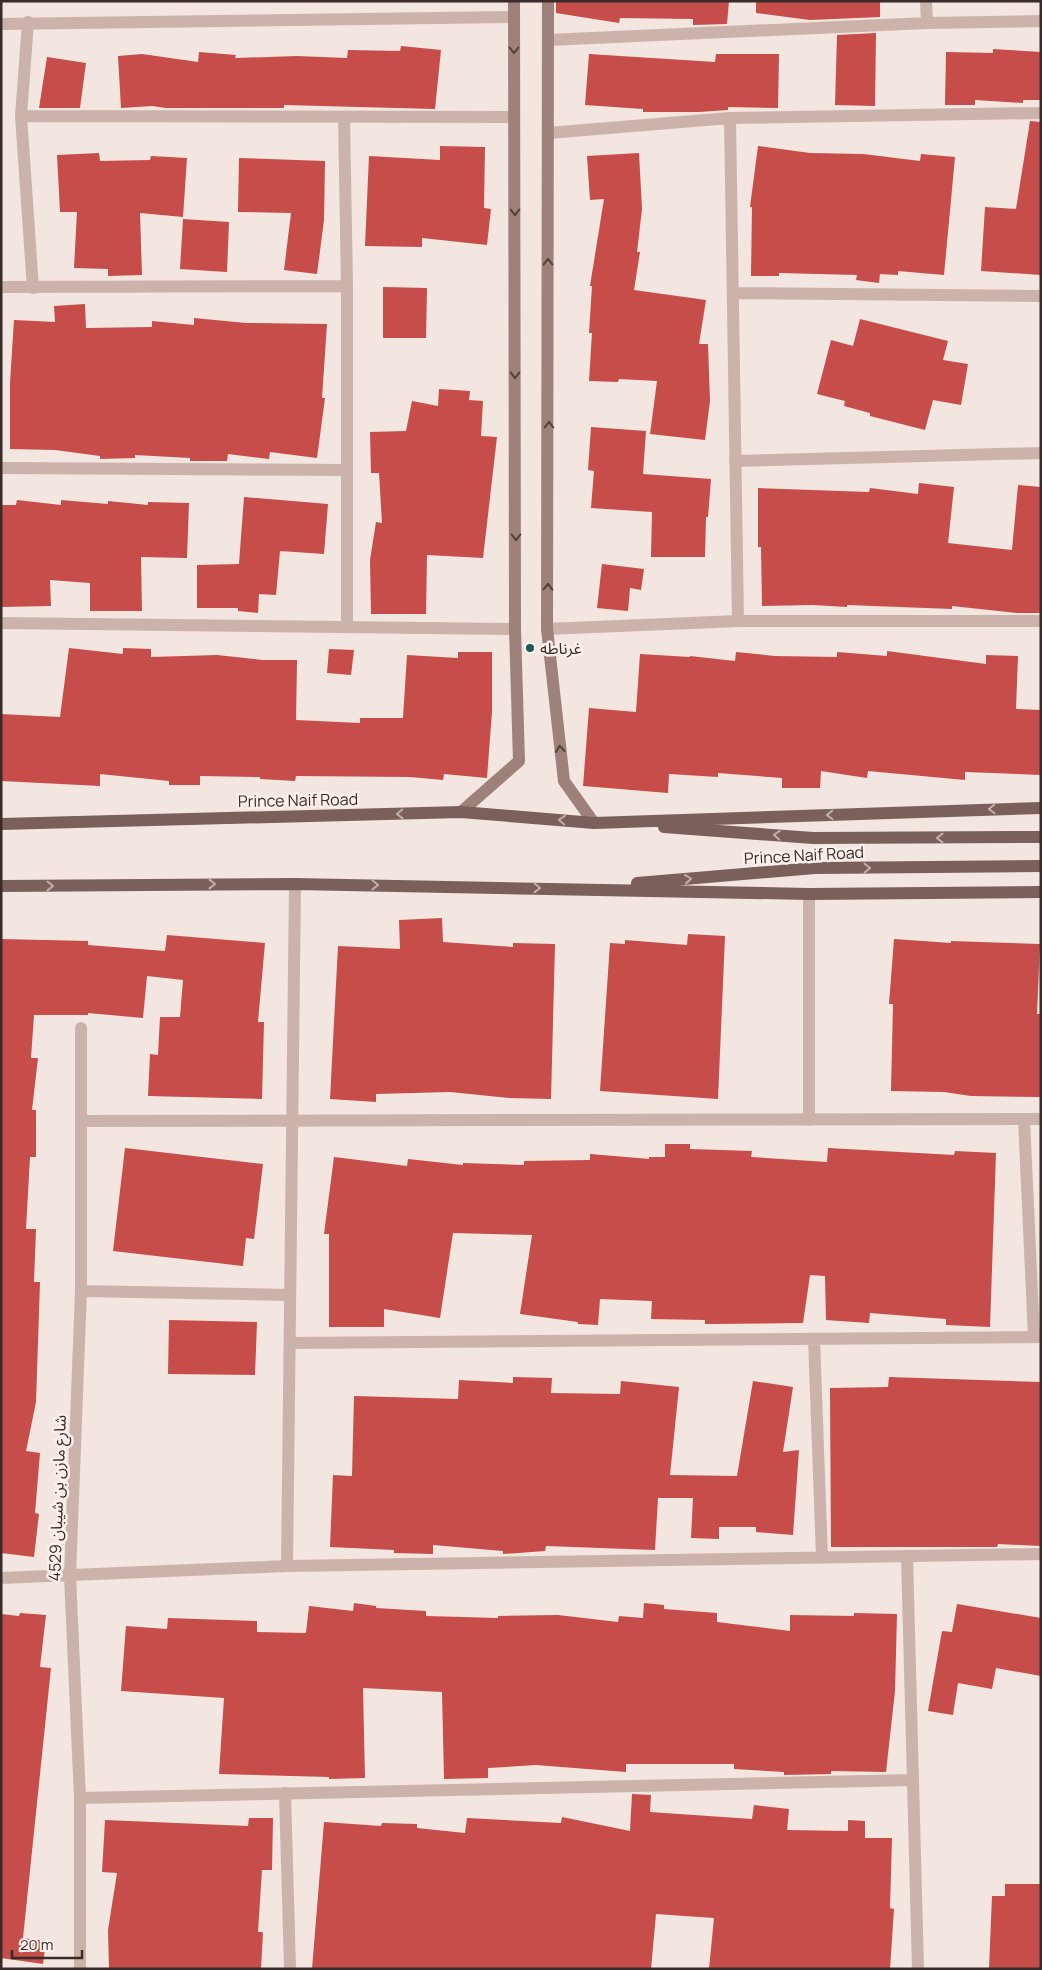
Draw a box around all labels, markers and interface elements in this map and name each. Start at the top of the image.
one-way arrow [509,46,519,54]
one-way arrow [510,209,520,217]
one-way arrow [543,258,553,266]
one-way arrow [510,372,520,379]
one-way arrow [544,420,554,428]
one-way arrow [511,534,521,542]
one-way arrow [543,583,553,590]
place label: غرناطه [540,637,581,659]
marker: غرناطه [524,642,536,654]
one-way arrow [555,745,566,753]
street label: Prince Naif Road [238,788,358,812]
one-way arrow [988,804,996,815]
one-way arrow [396,809,404,819]
one-way arrow [825,809,833,820]
one-way arrow [558,815,566,826]
one-way arrow [773,830,781,841]
one-way arrow [935,833,943,843]
street label: Prince Naif Road [743,841,865,869]
one-way arrow [864,863,872,873]
one-way arrow [684,874,692,885]
one-way arrow [209,879,217,889]
one-way arrow [46,880,54,891]
one-way arrow [372,880,379,890]
one-way arrow [534,883,542,893]
street label: شارع مازن بن شيبان 4529 [43,1414,73,1582]
scale bar [12,1928,82,1960]
text: 20 m [20,1934,53,1955]

